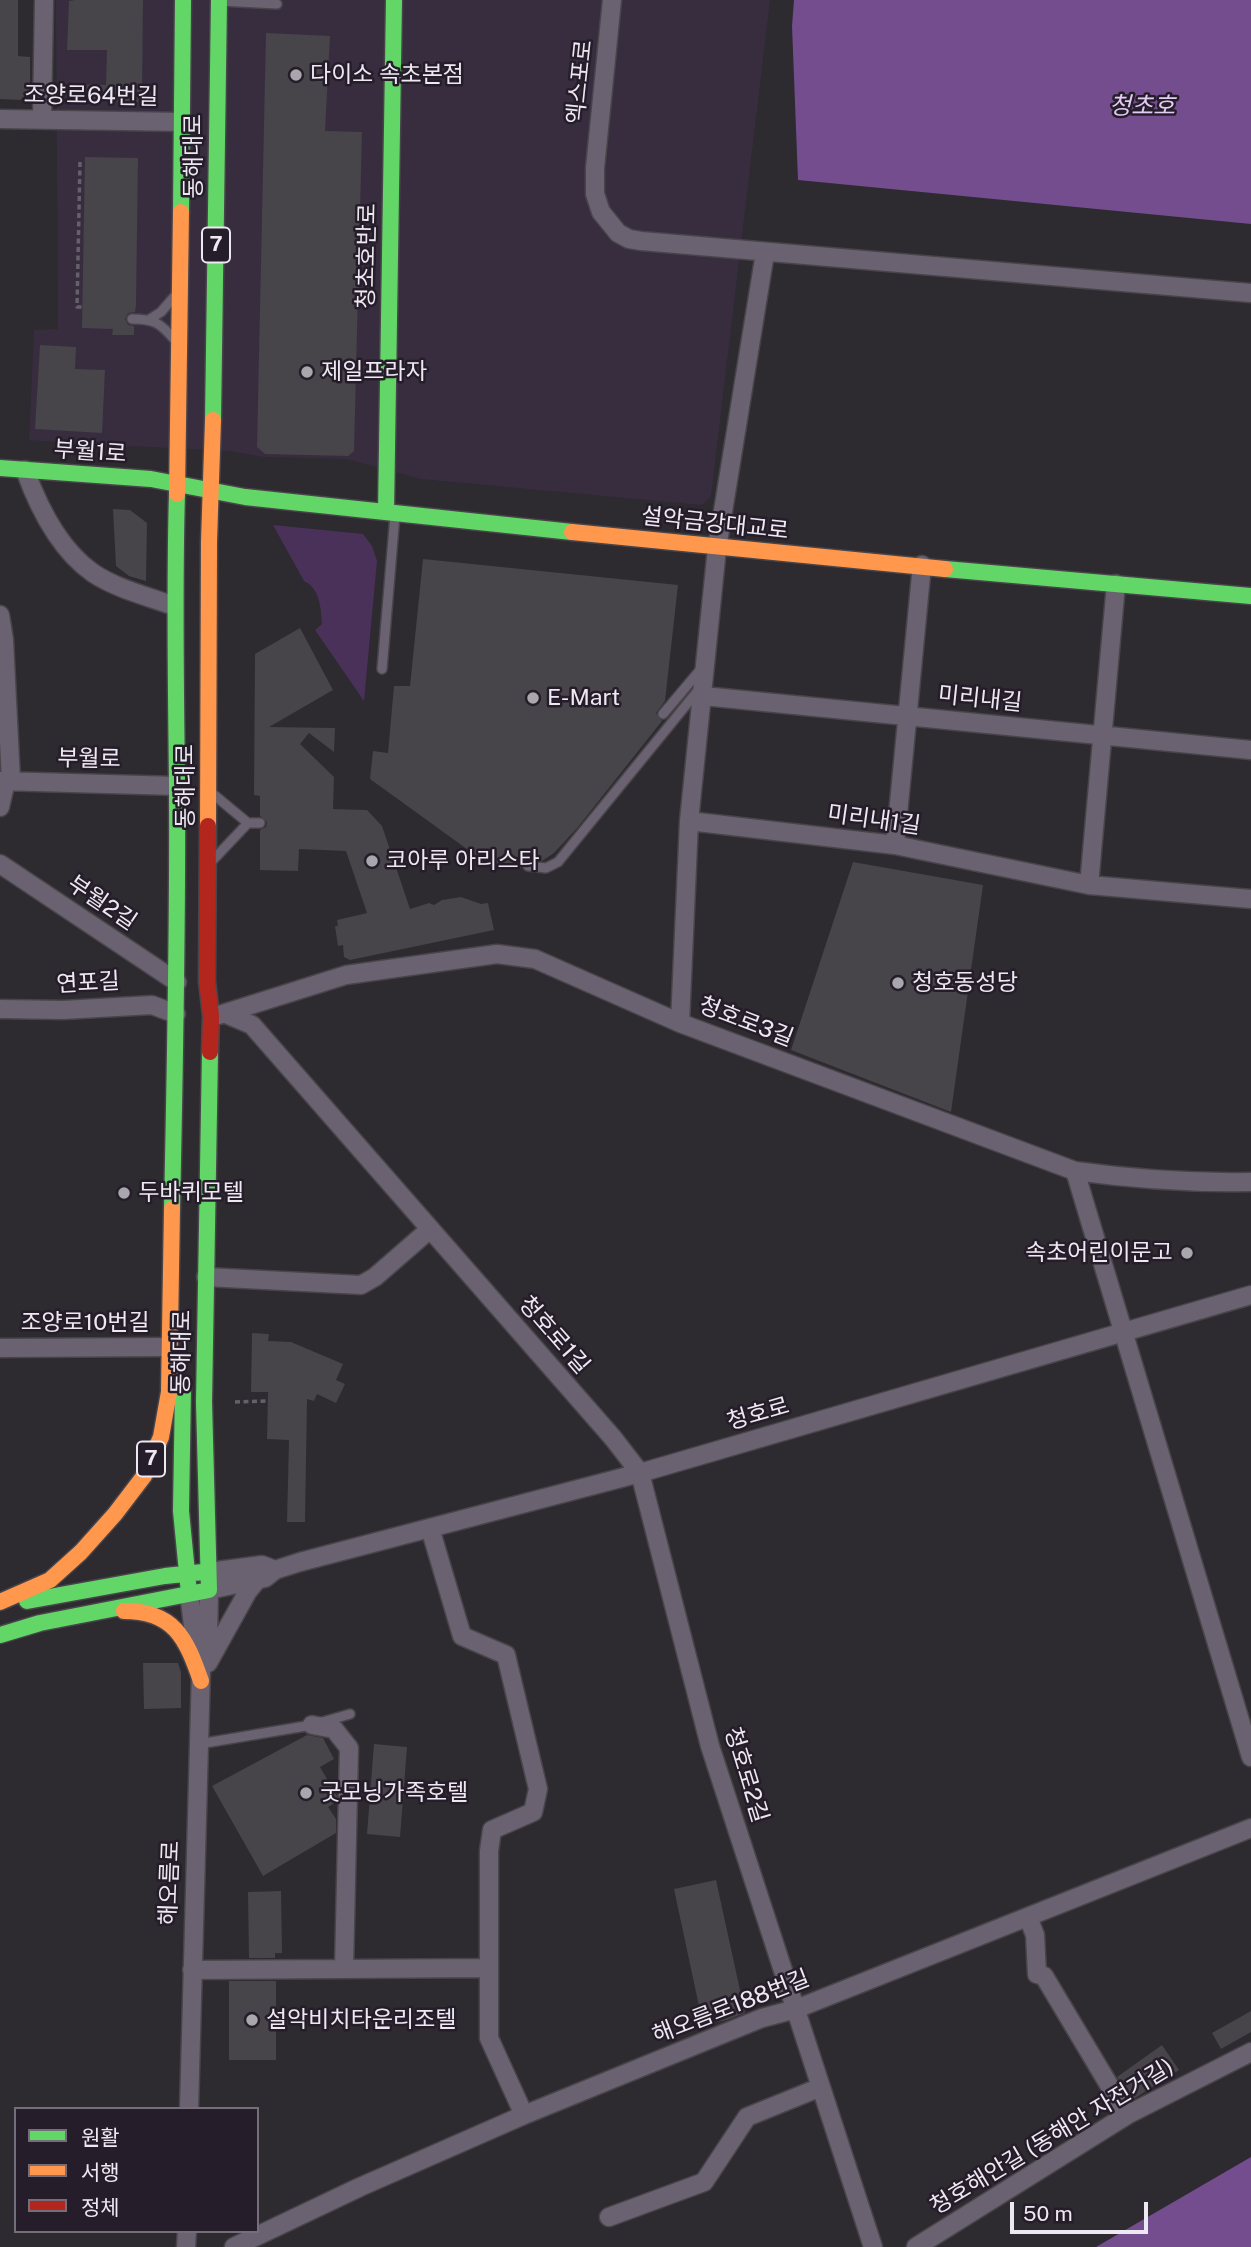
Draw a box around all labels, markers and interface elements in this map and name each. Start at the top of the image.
street label: 엑스포로 [562,38,598,126]
place label: 다이소 속초본점 [310,61,464,89]
marker: 다이소 속초본점 [288,67,304,83]
street label: 조양로64번길 [24,81,158,111]
water label: 청초호 [1109,93,1175,121]
street label: 동해대로 [180,114,208,198]
street label: 청초호반로 [352,203,382,309]
road number: 7 [202,228,230,262]
place label: 제일프라자 [321,358,427,386]
marker: 제일프라자 [299,364,315,380]
street label: 부월1로 [53,436,127,468]
street label: 설악금강대교로 [640,503,790,545]
street label: 미리내길 [936,681,1024,717]
place label: E-Mart [547,684,620,712]
marker: E-Mart [525,690,541,706]
street label: 동해대로 [172,744,200,828]
street label: 부월로 [57,745,121,773]
street label: 미리내1길 [826,800,922,840]
place label: 코아루 아리스타 [386,847,540,875]
marker: 코아루 아리스타 [364,853,380,869]
street label: 부월2길 [62,870,142,936]
street label: 연포길 [56,968,120,998]
place label: 청호동성당 [912,969,1018,997]
marker: 청호동성당 [890,975,906,991]
street label: 청호로3길 [695,991,797,1053]
place label: 두바퀴모텔 [138,1179,244,1207]
marker: 두바퀴모텔 [116,1185,132,1201]
place label: 속초어린이문고 [1025,1239,1173,1267]
marker: 속초어린이문고 [1179,1245,1195,1261]
street label: 청호로1길 [513,1290,595,1380]
street label: 조양로10번길 [20,1309,150,1337]
street label: 동해대로 [167,1309,197,1395]
street label: 청호로 [724,1392,792,1436]
road number: 7 [137,1442,165,1476]
street label: 청호로2길 [718,1724,774,1826]
place label: 굿모닝가족호텔 [320,1779,468,1807]
marker: 굿모닝가족호텔 [298,1785,314,1801]
street label: 해오름로 [155,1840,185,1926]
street label: 해오름로188번길 [649,1964,813,2050]
place label: 설악비치타운리조텔 [266,2006,456,2034]
marker: 설악비치타운리조텔 [244,2012,260,2028]
street label: 청호해안길 (동해안 자전거길) [925,2053,1179,2221]
legend [14,2107,259,2233]
text: 원활 [81,2125,120,2150]
text: 서행 [81,2160,120,2185]
scale bar [1013,2188,1151,2232]
text: 정체 [81,2195,120,2220]
text: 50 m [1023,2201,1073,2226]

